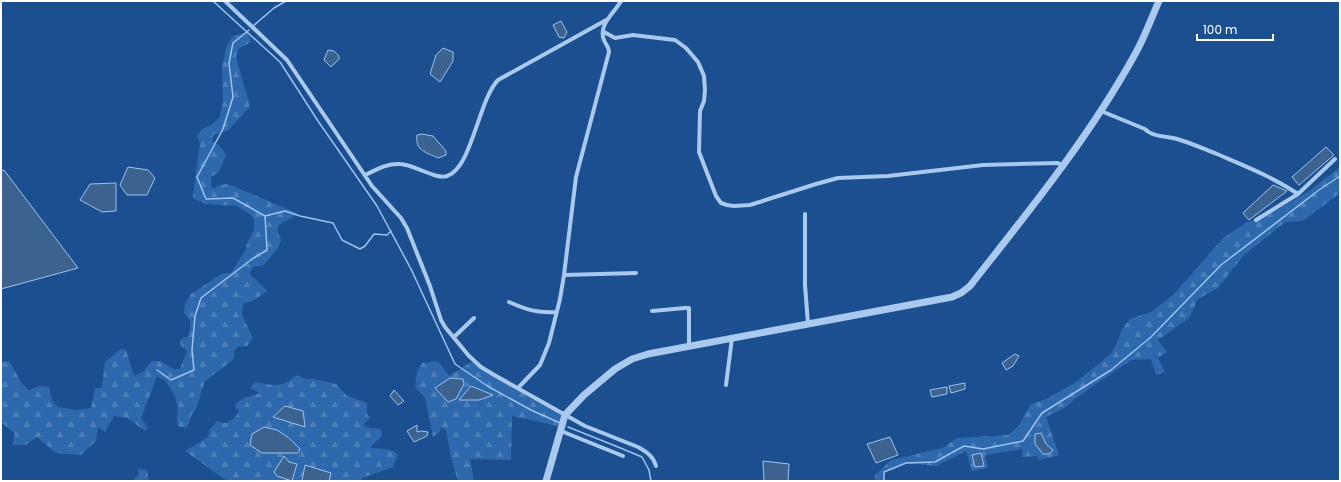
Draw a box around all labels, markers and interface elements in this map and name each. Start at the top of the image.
scale bar [1197,16,1273,42]
text: 100 m [1203,21,1237,38]

